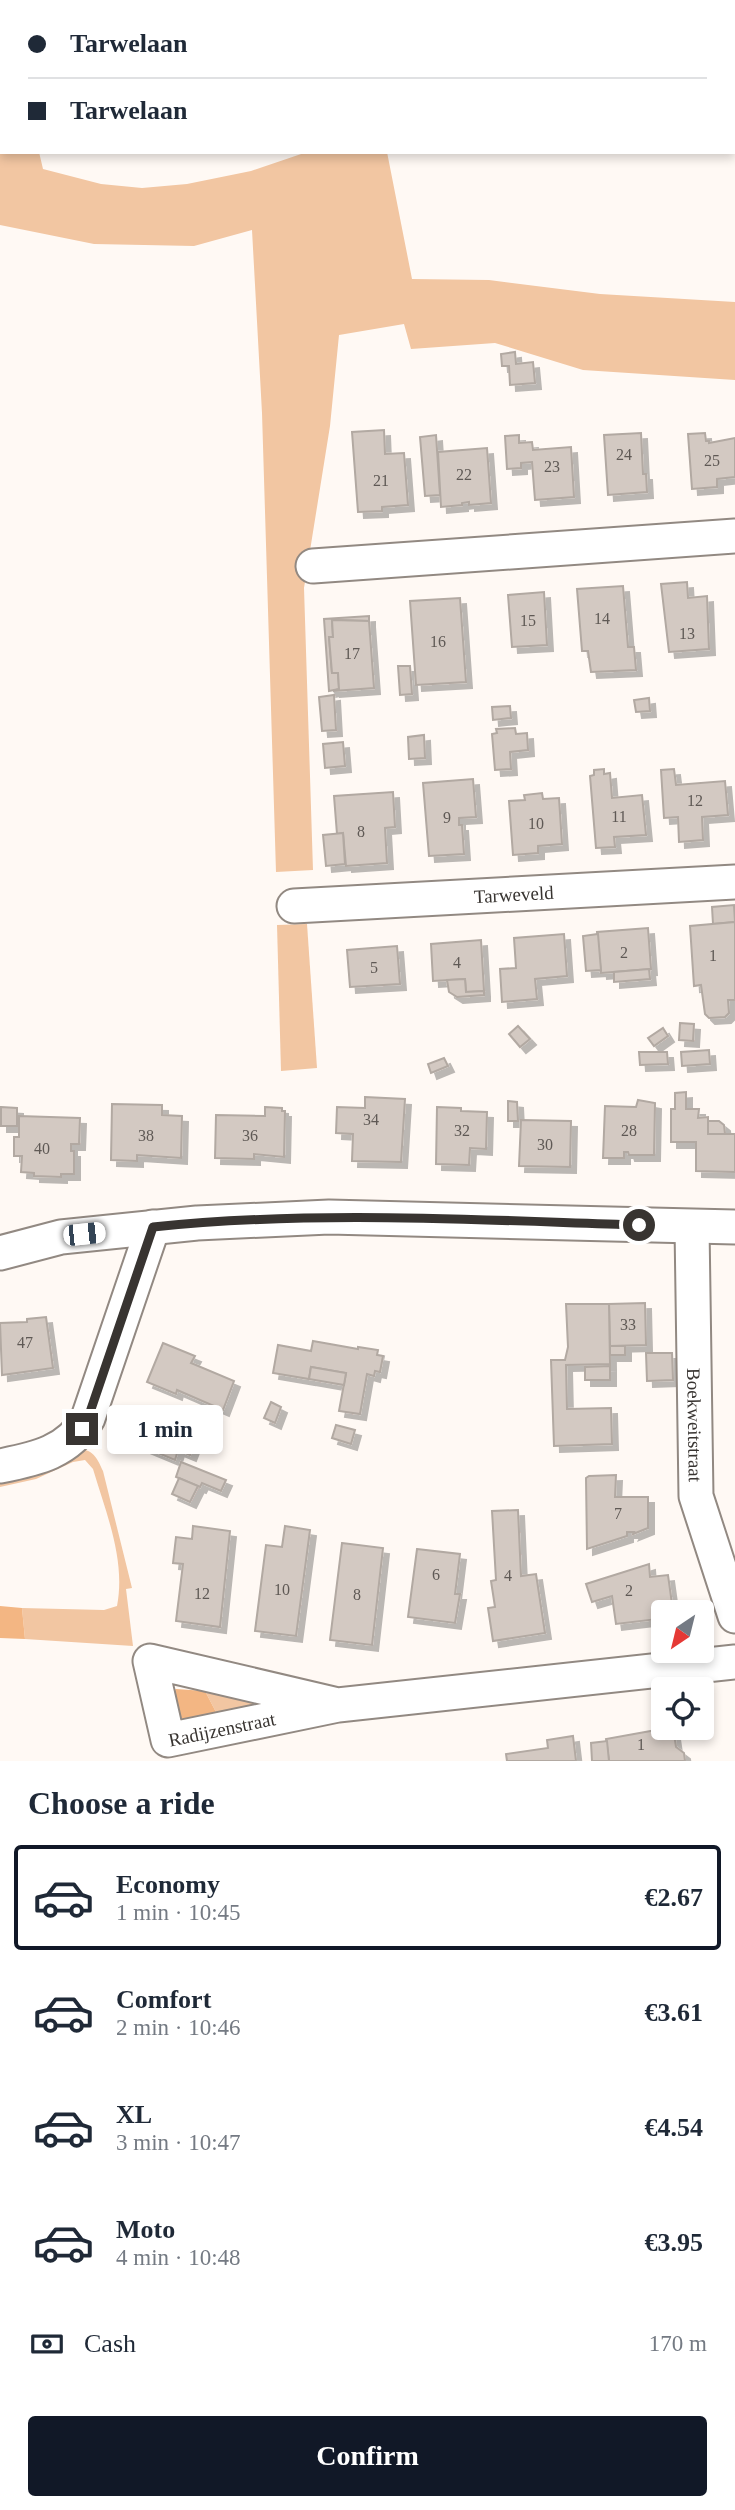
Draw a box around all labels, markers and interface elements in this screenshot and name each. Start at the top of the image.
text: Tarwelaan [70,29,188,58]
text: Tarwelaan [70,96,188,125]
house number: 24 [616,446,632,463]
house number: 25 [704,452,720,469]
house number: 23 [544,458,560,475]
house number: 22 [456,466,472,483]
house number: 21 [373,472,389,489]
house number: 14 [594,610,610,627]
house number: 15 [520,612,536,629]
house number: 13 [679,625,695,642]
house number: 16 [430,633,446,650]
house number: 17 [344,645,360,662]
house number: 12 [687,792,703,809]
house number: 11 [611,808,627,825]
house number: 9 [443,809,451,826]
house number: 10 [528,815,544,832]
house number: 8 [357,823,365,840]
street label: Tarweveld [473,881,555,907]
house number: 2 [620,944,628,961]
house number: 1 [709,947,717,964]
house number: 4 [453,954,461,971]
house number: 5 [370,959,378,976]
house number: 34 [363,1111,379,1128]
house number: 32 [454,1122,470,1139]
house number: 28 [621,1122,637,1139]
house number: 38 [138,1127,154,1144]
house number: 36 [242,1127,258,1144]
house number: 30 [537,1136,553,1153]
house number: 40 [34,1140,50,1157]
route start [623,1209,655,1241]
car [63,1221,106,1247]
house number: 33 [620,1316,636,1333]
house number: 47 [17,1334,33,1351]
street label: Boekweitstraat [684,1368,706,1483]
callout: 1 min [106,1404,222,1454]
route end [66,1413,98,1445]
text: 1 min [137,1417,193,1442]
house number: 7 [614,1505,622,1522]
house number: 6 [432,1566,440,1583]
house number: 4 [504,1567,512,1584]
house number: 10 [274,1581,290,1598]
house number: 2 [625,1582,633,1599]
house number: 12 [194,1585,210,1602]
house number: 8 [353,1586,361,1603]
north arrow [651,1600,714,1662]
map controls [651,1600,714,1740]
button: locate [651,1677,714,1740]
street label: Radijzenstraat [166,1708,278,1750]
house number: 1 [637,1736,645,1753]
text: Choose a ride [28,1785,215,1821]
icon: car [32,1866,95,1929]
text: Economy [116,1870,220,1899]
text: €2.67 [645,1883,703,1912]
text: 1 min · 10:45 [116,1900,241,1925]
icon: car [32,1981,95,2044]
text: Comfort [116,1985,211,2014]
text: €3.61 [645,1998,703,2027]
text: 2 min · 10:46 [116,2015,241,2040]
icon: car [32,2096,95,2159]
text: XL [116,2100,152,2129]
text: €4.54 [645,2113,703,2142]
text: 3 min · 10:47 [116,2130,241,2155]
icon: car [32,2211,95,2274]
text: Moto [116,2215,175,2244]
text: €3.95 [645,2228,703,2257]
text: 4 min · 10:48 [116,2245,241,2270]
icon: cash [28,2325,66,2363]
text: Cash [84,2329,136,2358]
text: 170 m [649,2331,707,2356]
button: Confirm [28,2416,707,2496]

